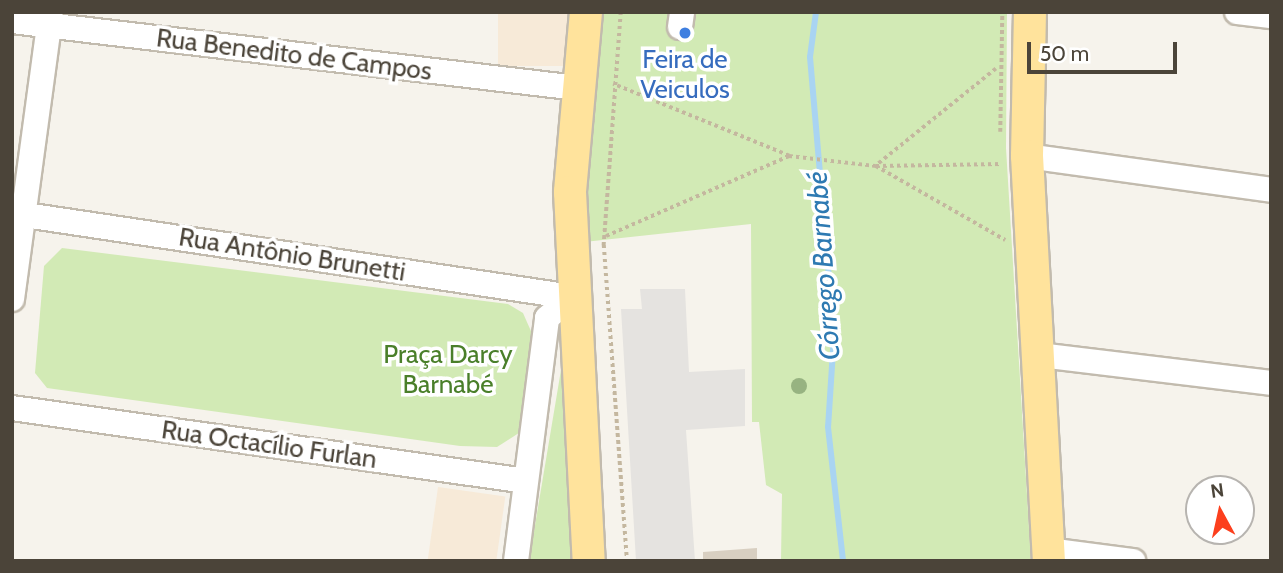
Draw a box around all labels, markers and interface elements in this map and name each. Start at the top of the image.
street label: Rua Benedito de Campos [155,23,433,87]
marker: Feira de Veiculos [677,25,693,41]
scale bar [1031,28,1182,72]
text: 50 m [1040,41,1089,66]
place label: Feira de Veiculos [640,44,730,106]
water label: Córrego Barnabé [800,171,846,361]
street label: Rua Antônio Brunetti [177,222,407,288]
park label: Praça Darcy Barnabé [383,339,513,400]
street label: Rua Octacílio Furlan [159,414,379,476]
north arrow [1185,475,1255,545]
text: N [1209,478,1226,503]

